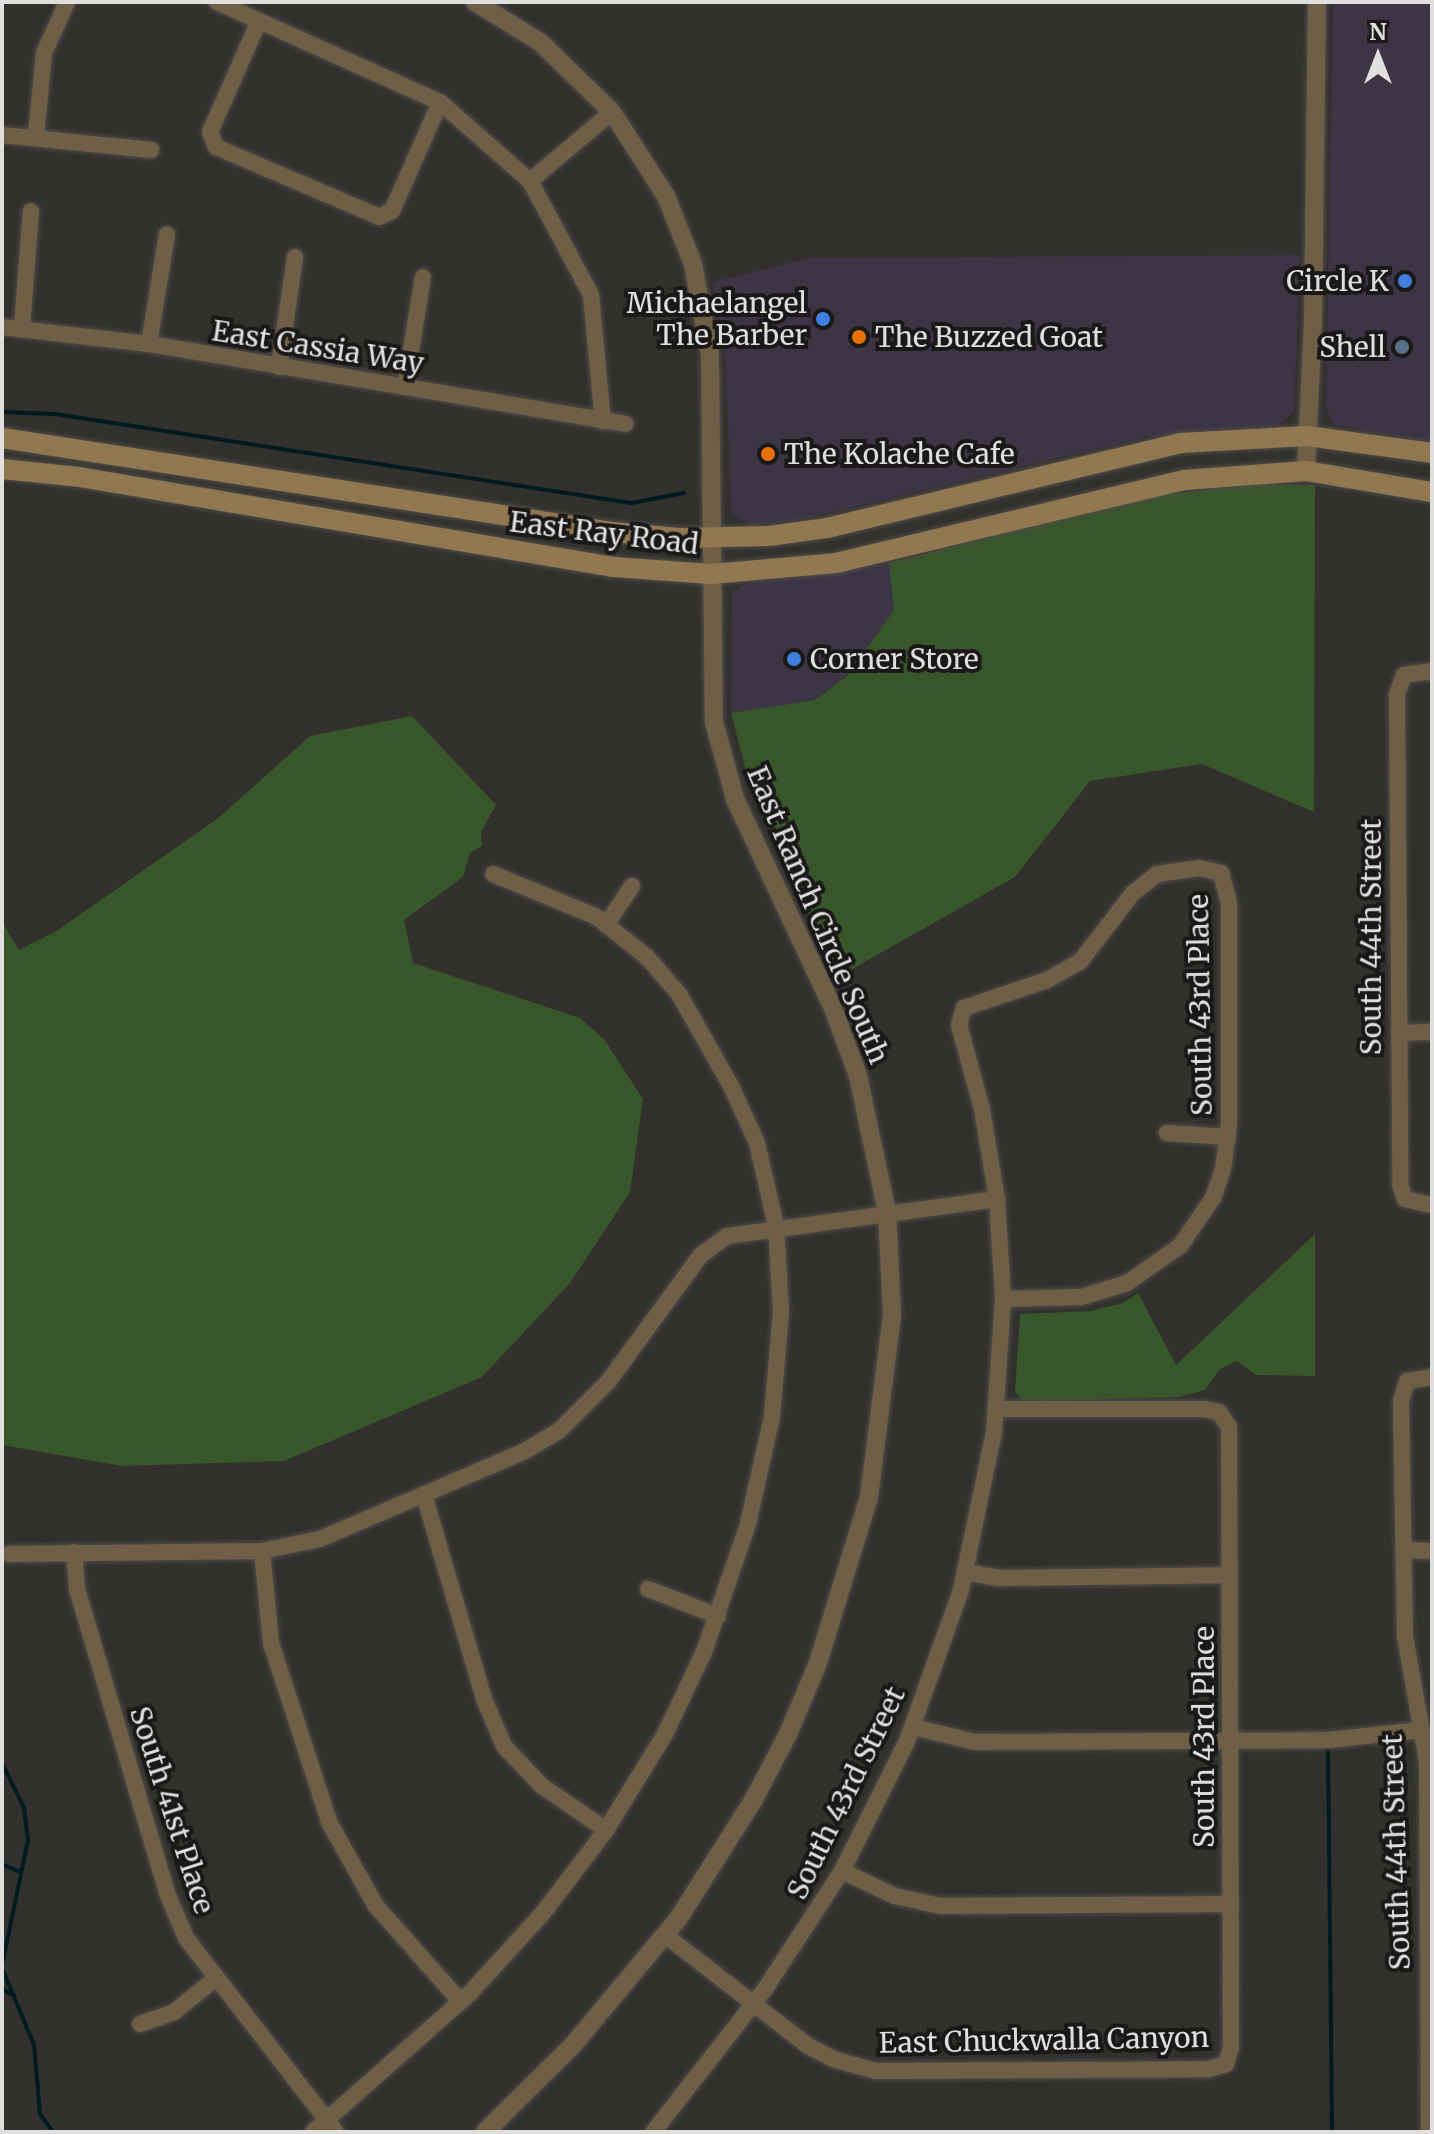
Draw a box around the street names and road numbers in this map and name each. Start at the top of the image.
street label: East Cassia Way [210,314,426,380]
street label: East Ray Road [508,505,700,561]
street label: East Ranch Circle South [740,761,896,1069]
street label: South 44th Street [1354,819,1388,1055]
street label: South 43rd Place [1181,894,1219,1116]
street label: South 43rd Place [1187,1626,1221,1848]
street label: South 43rd Street [780,1681,912,1905]
street label: South 41st Place [123,1702,221,1918]
street label: South 44th Street [1375,1733,1417,1971]
street label: East Chuckwalla Canyon [879,2020,1209,2060]

